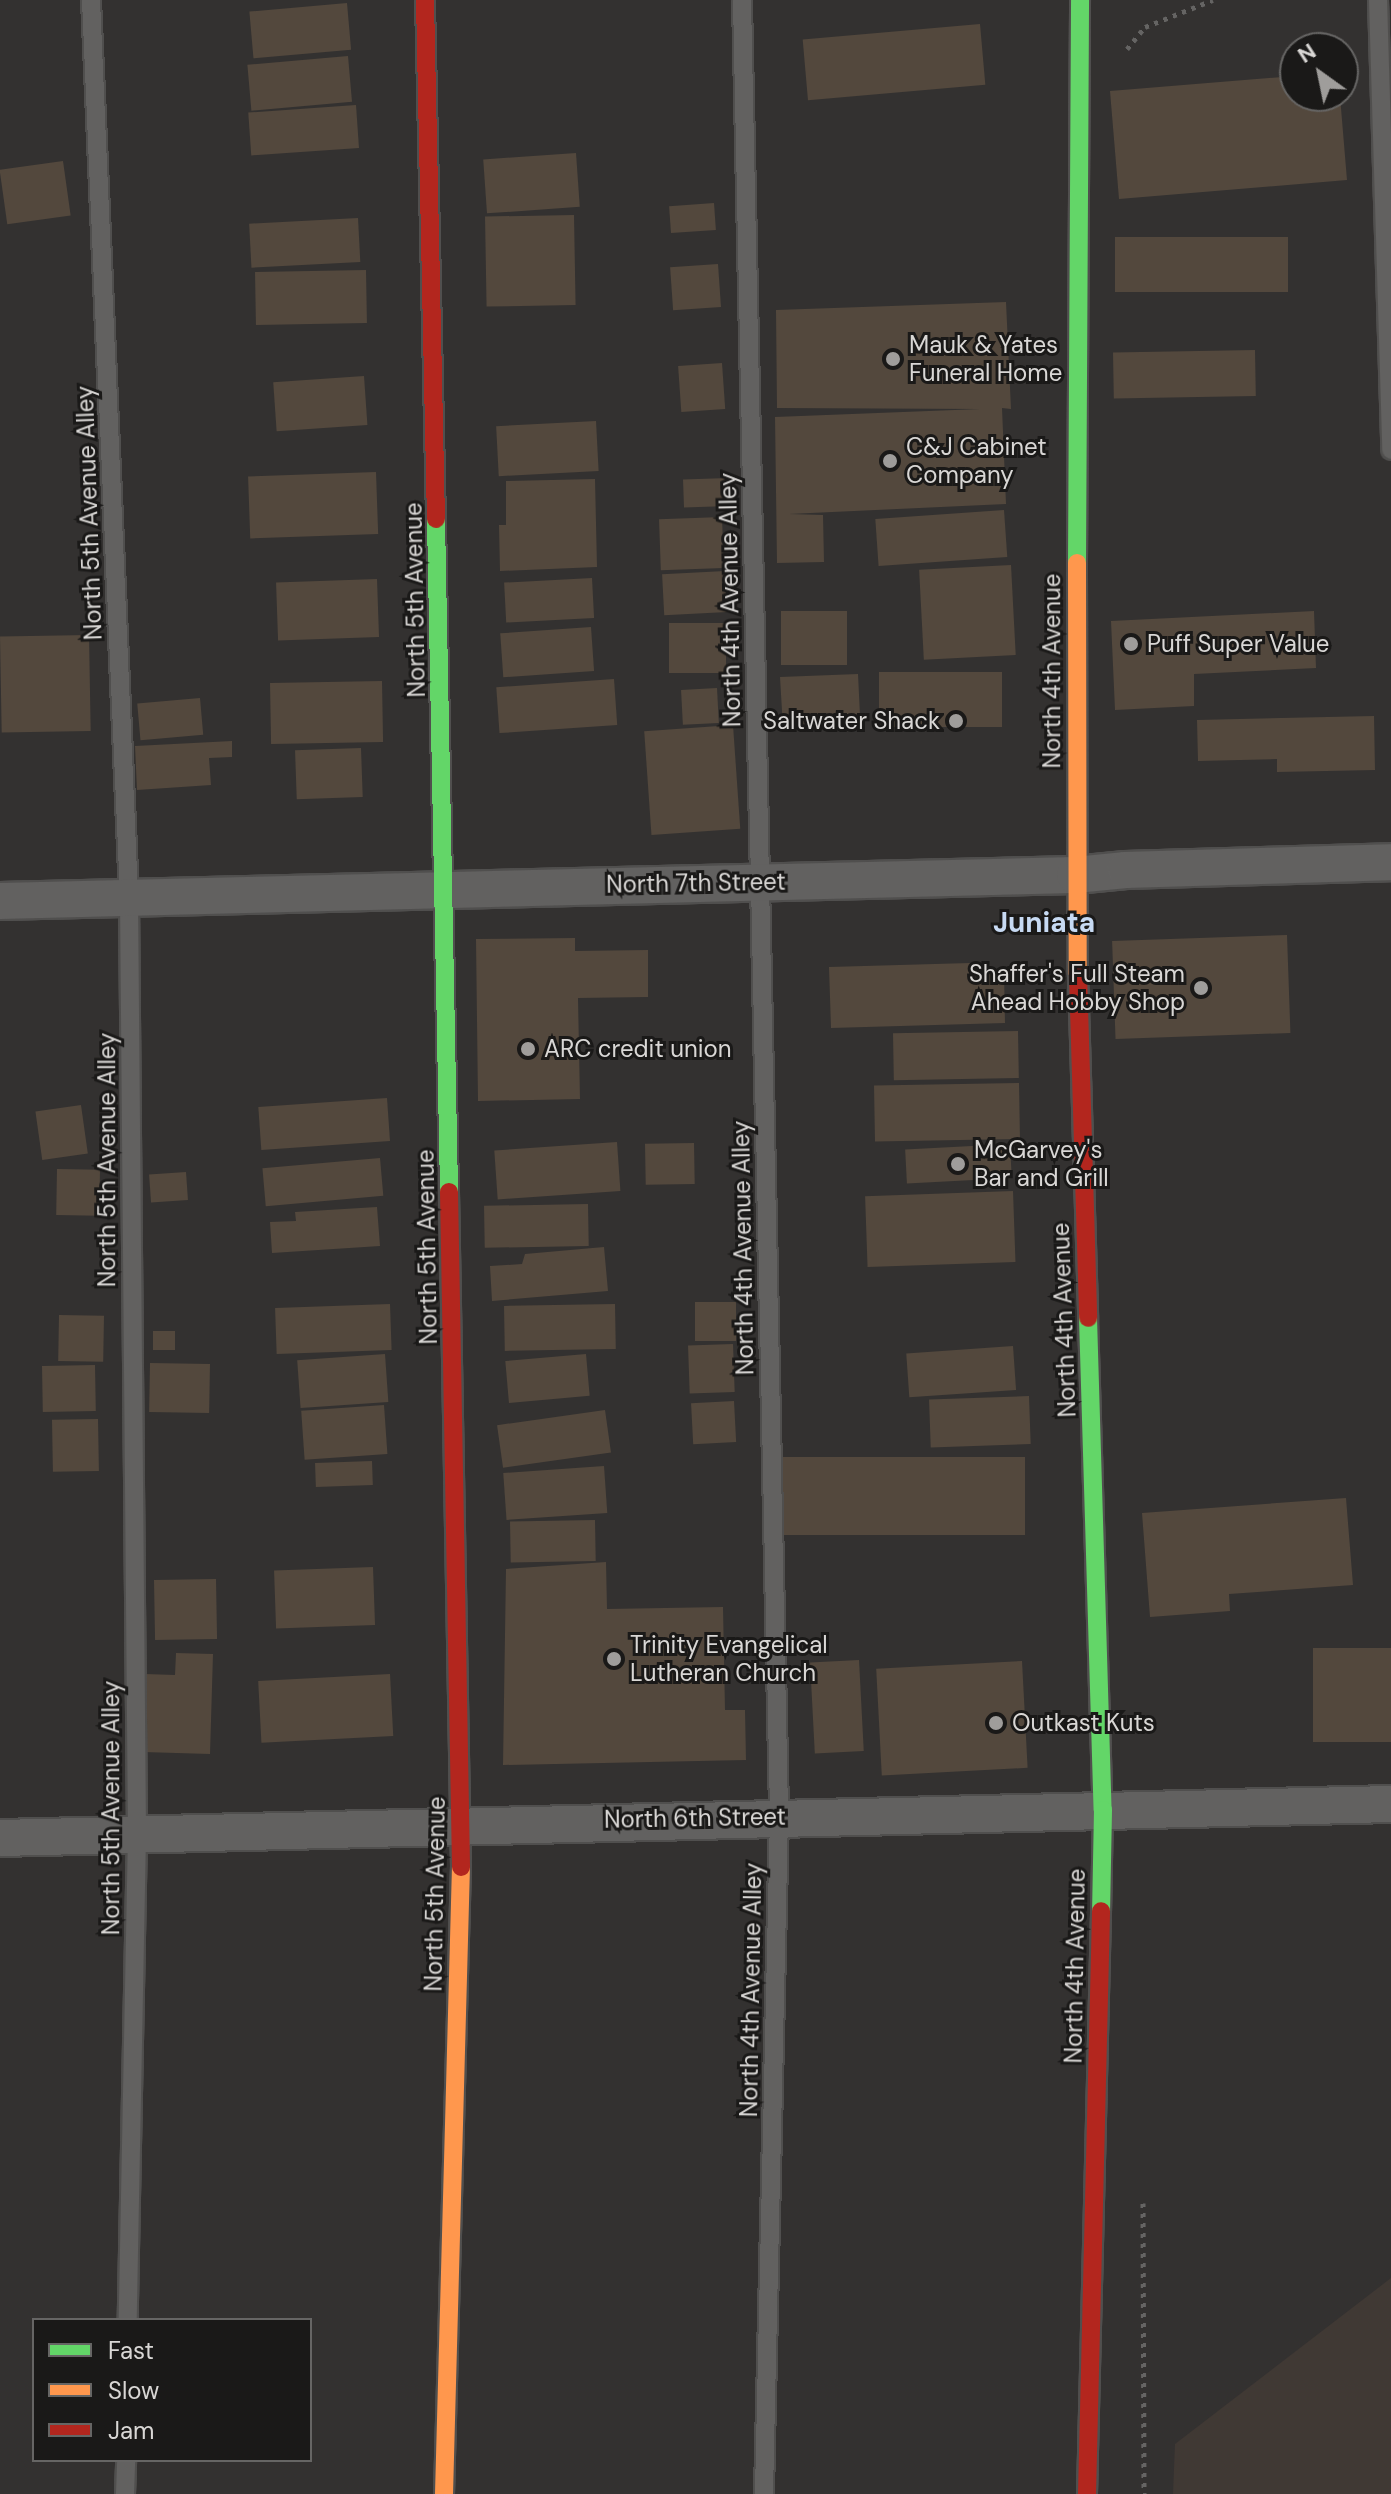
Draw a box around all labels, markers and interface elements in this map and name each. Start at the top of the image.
north arrow [1279,32,1359,112]
text: N [1292,37,1321,70]
place label: Mauk & Yates Funeral Home [909,331,1062,387]
marker: Mauk & Yates Funeral Home [884,350,902,368]
street label: North 5th Avenue Alley [70,385,108,641]
place label: C&J Cabinet Company [906,433,1047,489]
marker: C&J Cabinet Company [881,452,899,470]
street label: North 4th Avenue Alley [713,473,747,727]
street label: North 5th Avenue [399,502,431,698]
street label: North 4th Avenue [1038,574,1066,768]
place label: Puff Super Value [1147,630,1329,658]
marker: Puff Super Value [1122,635,1140,653]
place label: Saltwater Shack [763,707,940,735]
marker: Saltwater Shack [947,712,965,730]
street label: North 7th Street [606,867,786,899]
district label: Juniata [993,906,1095,940]
place label: Shaffer's Full Steam Ahead Hobby Shop [969,960,1185,1016]
marker: Shaffer's Full Steam Ahead Hobby Shop [1192,979,1210,997]
street label: North 5th Avenue Alley [93,1033,121,1287]
place label: ARC credit union [544,1035,731,1063]
marker: ARC credit union [519,1040,537,1058]
street label: North 4th Avenue Alley [726,1121,760,1375]
place label: McGarvey's Bar and Grill [974,1136,1109,1192]
street label: North 5th Avenue [411,1149,443,1345]
marker: McGarvey's Bar and Grill [949,1155,967,1173]
street label: North 4th Avenue [1046,1222,1082,1418]
place label: Trinity Evangelical Lutheran Church [630,1631,828,1687]
marker: Trinity Evangelical Lutheran Church [605,1650,623,1668]
street label: North 5th Avenue Alley [97,1681,125,1935]
place label: Outkast Kuts [1012,1709,1155,1737]
marker: Outkast Kuts [987,1714,1005,1732]
street label: North 5th Avenue [419,1796,451,1992]
street label: North 6th Street [604,1802,786,1834]
street label: North 4th Avenue Alley [734,1863,768,2117]
street label: North 4th Avenue [1059,1868,1091,2064]
legend [32,2318,312,2462]
text: Fast [108,2335,154,2366]
text: Slow [108,2375,159,2406]
text: Jam [108,2415,154,2446]

